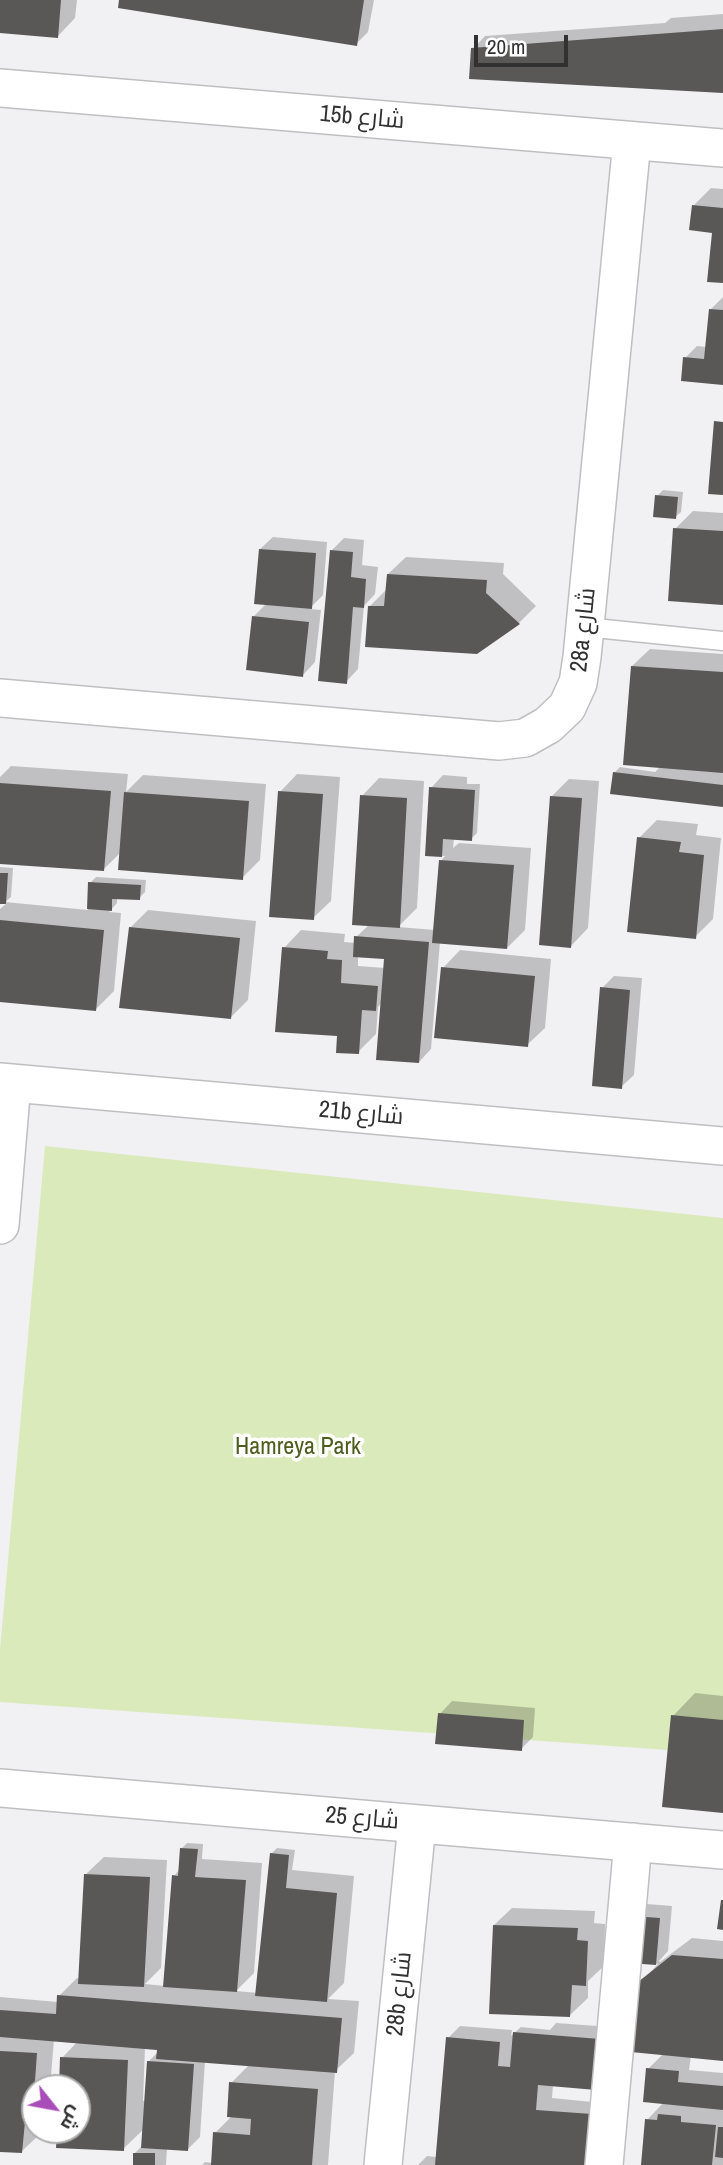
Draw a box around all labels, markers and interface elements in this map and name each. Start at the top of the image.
scale bar [478,21,572,65]
text: 20 m [487,32,525,61]
street label: 15b شارع [319,100,405,136]
street label: 28a شارع [565,586,603,674]
street label: 21b شارع [318,1096,404,1132]
park label: Hamreya Park [235,1434,361,1462]
street label: شارع 25 [324,1801,400,1837]
street label: 28b شارع [381,1950,419,2038]
north arrow [21,2074,91,2144]
text: ش [55,2102,90,2136]

